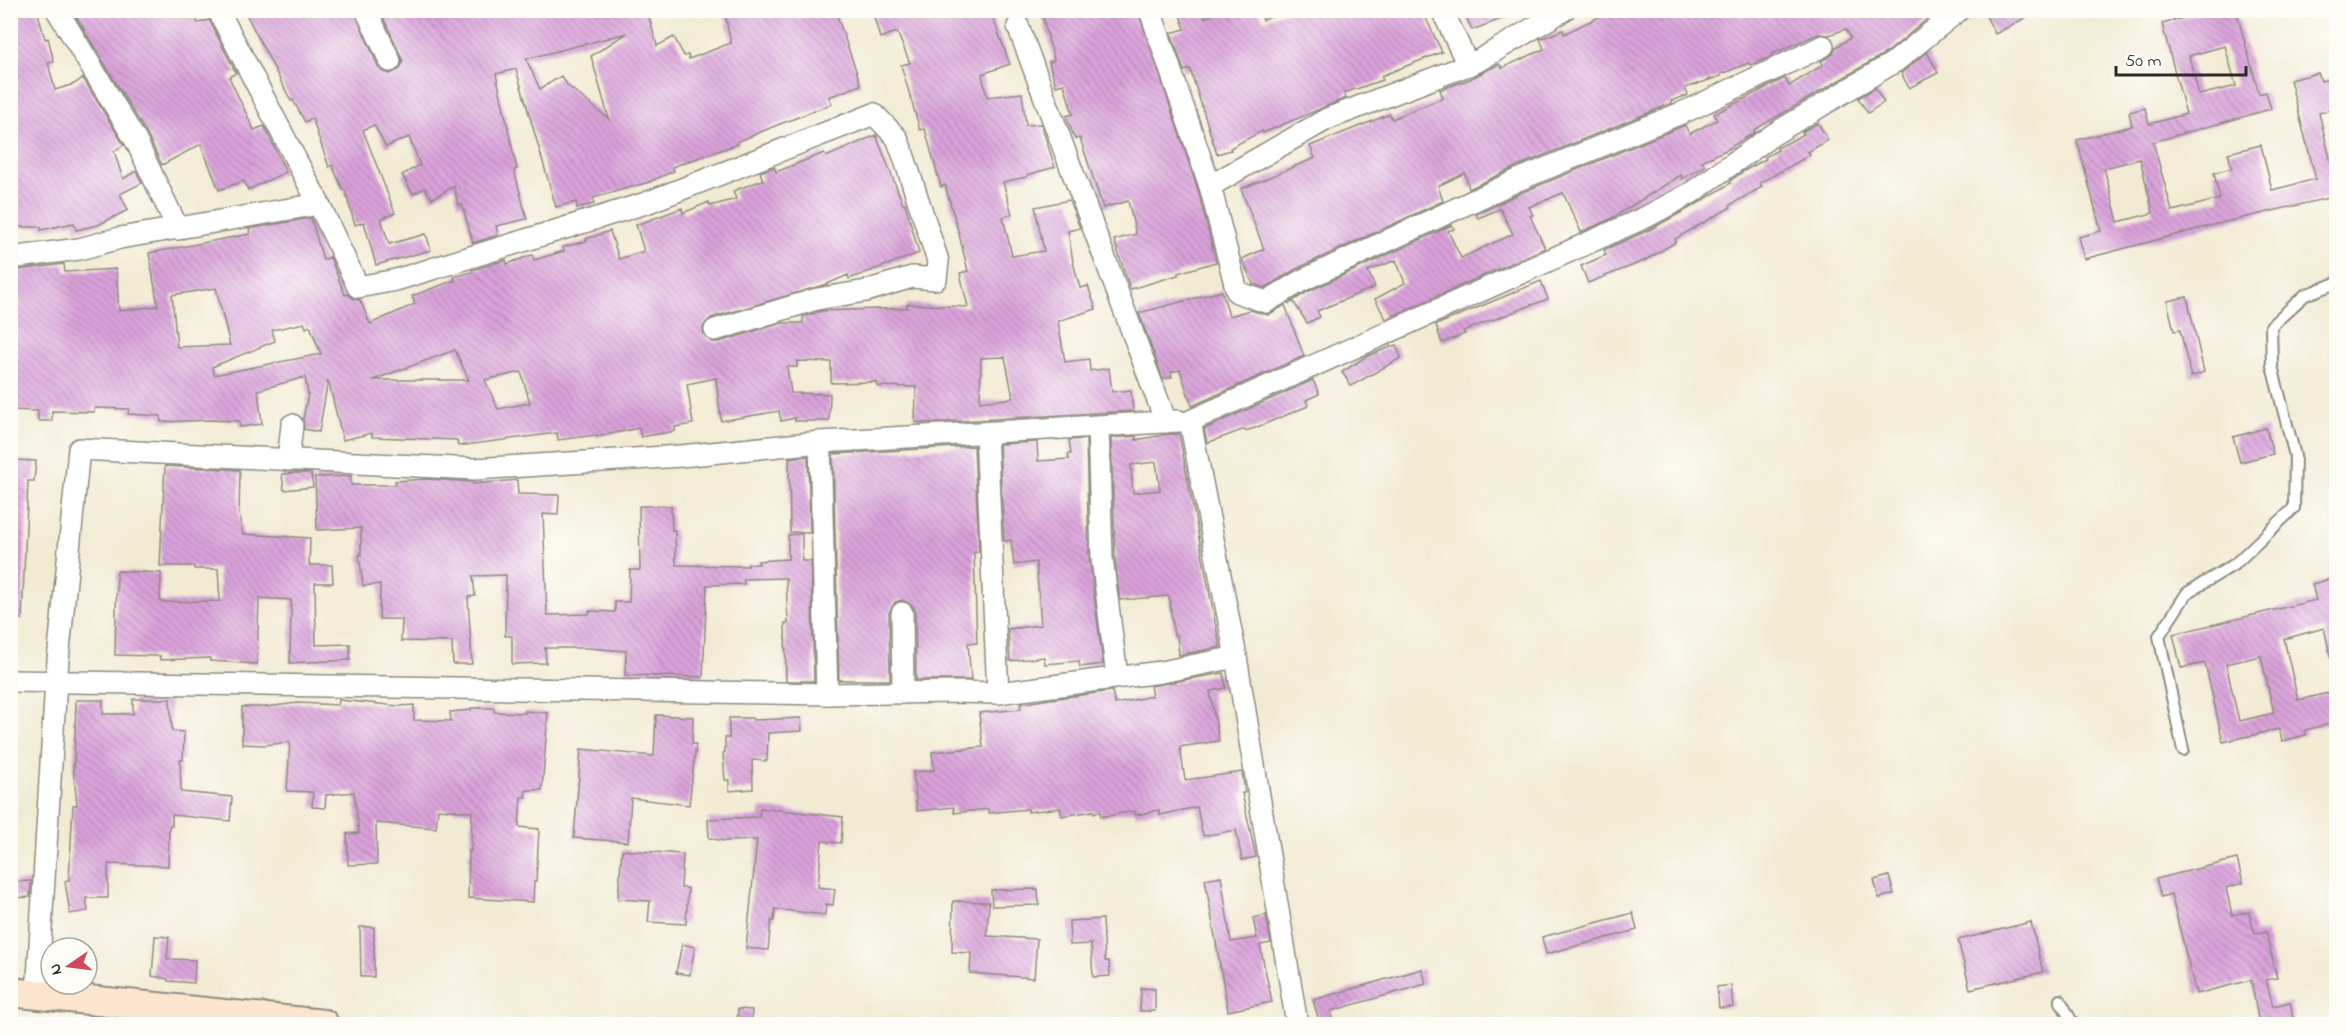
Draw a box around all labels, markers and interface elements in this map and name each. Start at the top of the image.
scale bar [2116,39,2246,77]
text: 50 m [2125,49,2162,75]
north arrow [39,936,99,996]
text: N [43,961,69,977]

